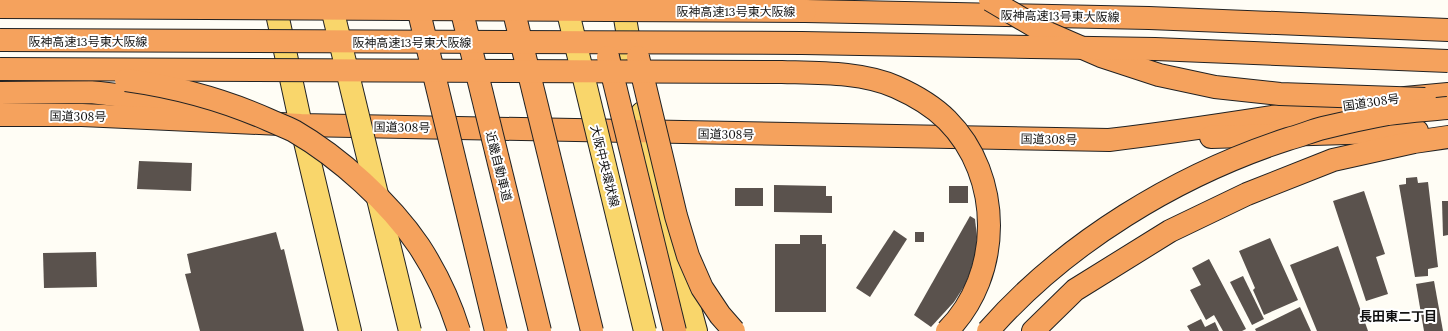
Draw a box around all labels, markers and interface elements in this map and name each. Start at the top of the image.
street label: 阪神高速13号東大阪線 [676,4,796,19]
street label: 阪神高速13号東大阪線 [1000,7,1120,25]
street label: 阪神高速13号東大阪線 [28,34,148,49]
street label: 阪神高速13号東大阪線 [352,35,472,50]
street label: 国道308号 [1342,91,1400,113]
street label: 国道308号 [49,108,107,124]
street label: 国道308号 [373,119,431,135]
street label: 大阪中央環状線 [588,123,622,209]
street label: 国道308号 [697,126,755,142]
street label: 近畿自動車道 [483,129,515,203]
street label: 国道308号 [1020,131,1078,147]
district label: 長田東二丁目 [1359,308,1437,325]

